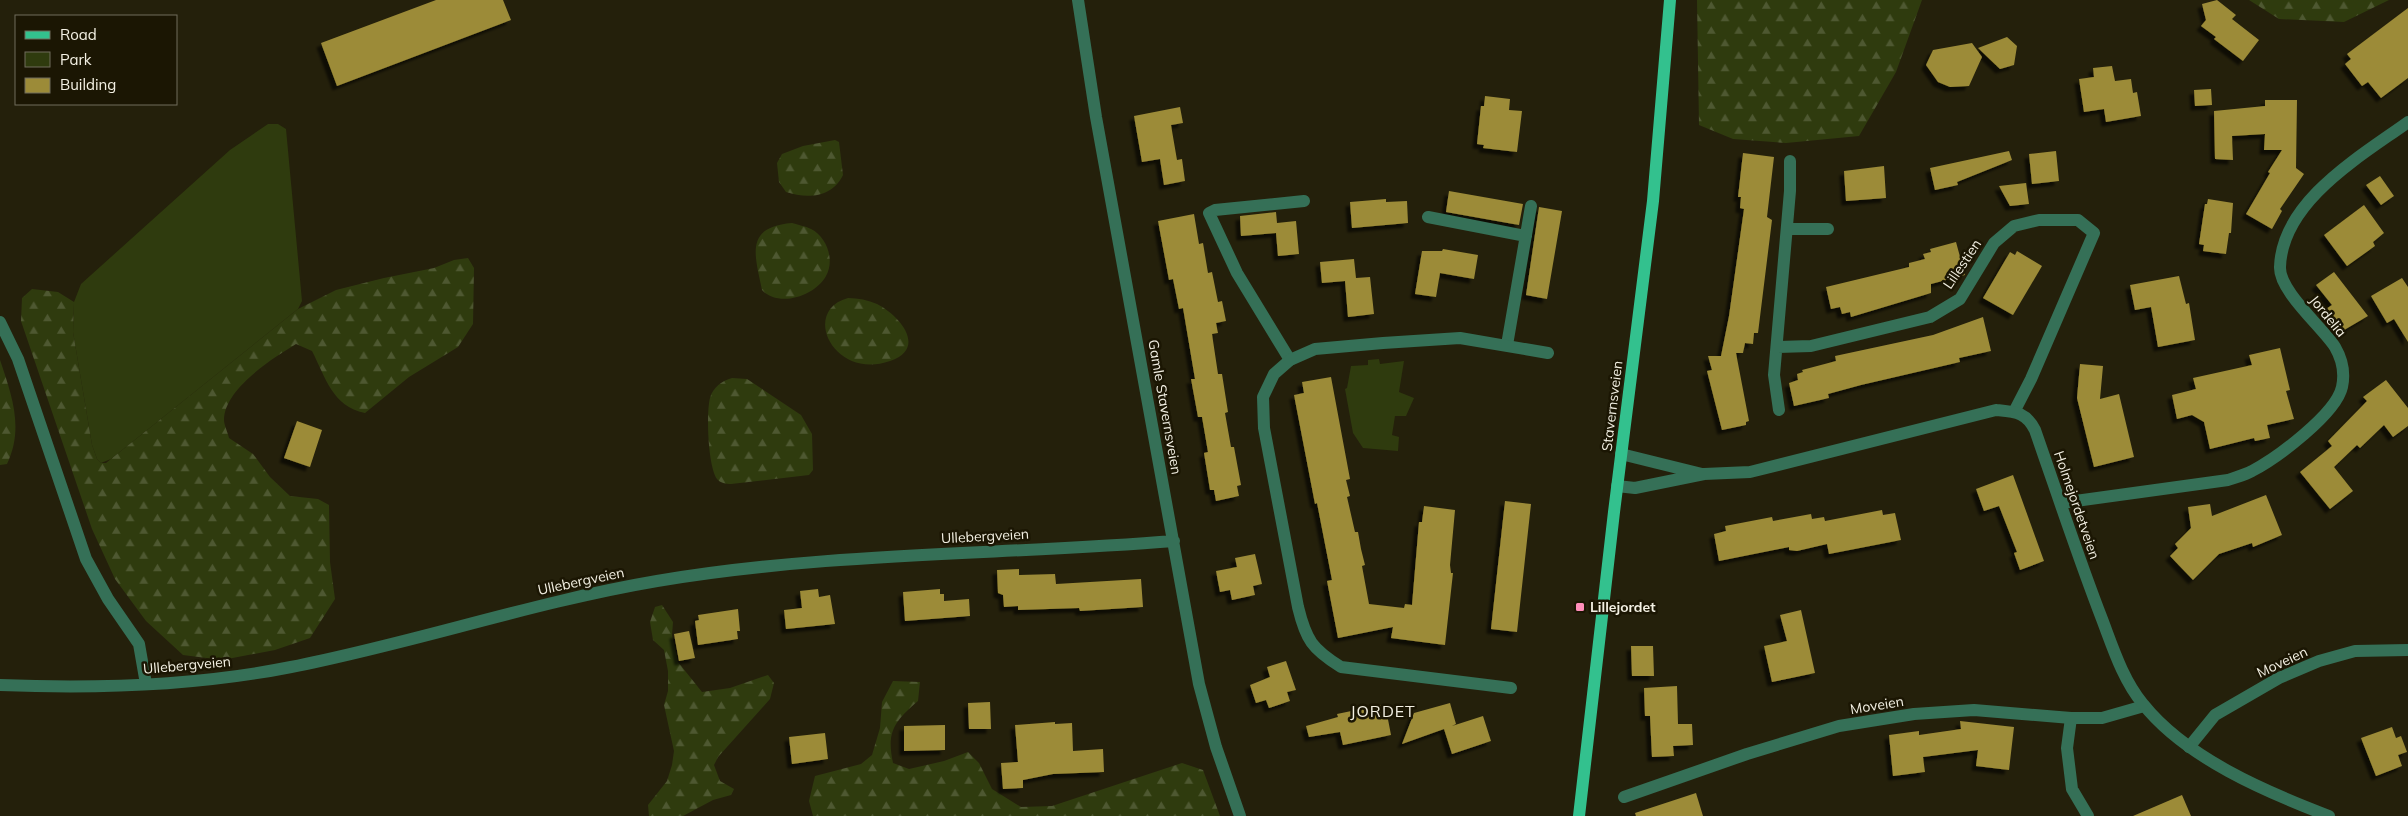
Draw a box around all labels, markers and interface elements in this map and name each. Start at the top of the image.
legend [15,15,178,105]
text: Road [60,25,97,44]
text: Park [60,50,92,69]
text: Building [60,75,116,94]
street label: Lillestien [1939,236,1985,292]
street label: Jordelia [2306,291,2350,341]
street label: Gamle Stavernsveien [1144,338,1186,476]
street label: Stavernsveien [1598,360,1626,452]
street label: Holmejordetveien [2050,448,2104,562]
street label: Ullebergveien [941,525,1029,547]
street label: Ullebergveien [536,563,626,599]
place label: Lillejordet [1590,598,1656,616]
marker: Lillejordet [1574,601,1586,613]
street label: Moveien [2254,642,2310,682]
street label: Ullebergveien [142,652,232,678]
street label: Moveien [1849,692,1905,718]
district label: JORDET [1350,701,1416,721]

